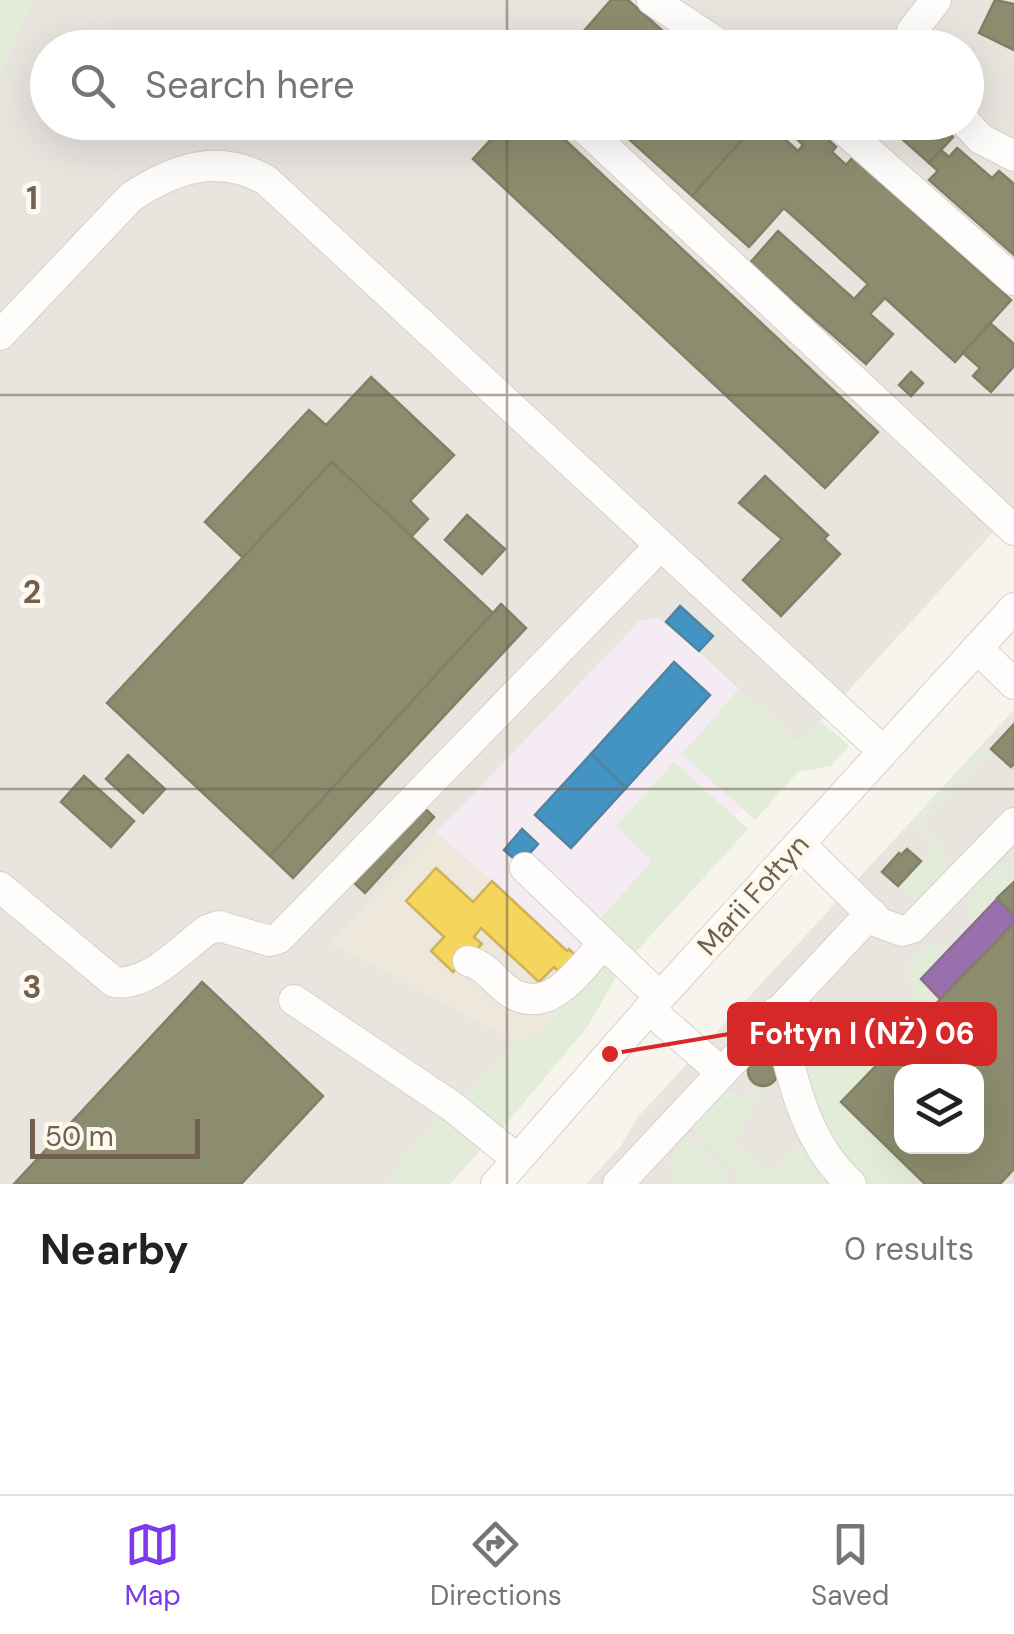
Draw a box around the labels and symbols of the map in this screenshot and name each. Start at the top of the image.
text: 1 [26,177,38,219]
text: 2 [23,571,41,613]
street label: Marii Fołtyn [689,827,817,963]
text: 3 [22,966,42,1008]
callout: Fołtyn I (NŻ) 06 [729,1004,995,1064]
text: Fołtyn I (NŻ) 06 [749,1014,975,1053]
scale bar [30,1114,200,1158]

